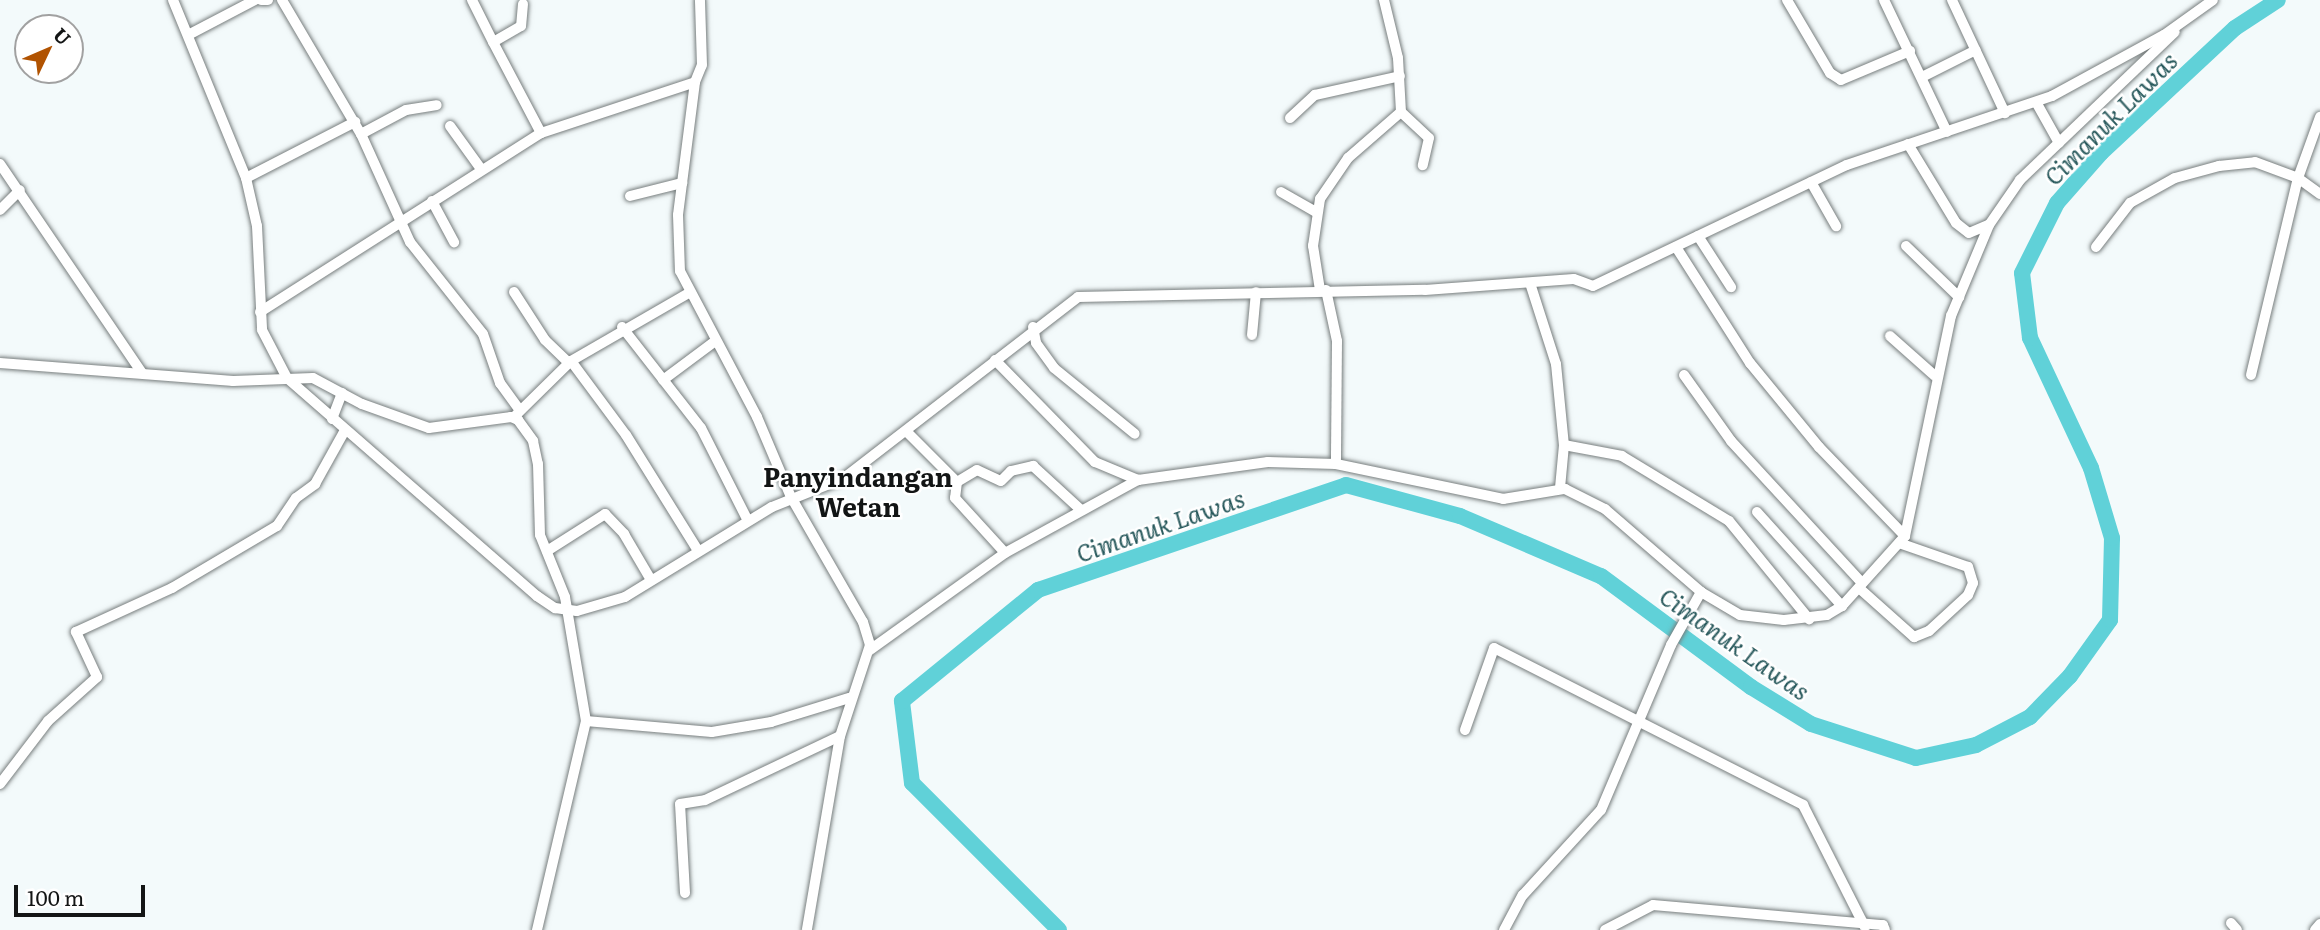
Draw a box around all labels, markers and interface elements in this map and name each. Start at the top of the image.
north arrow [14,14,84,84]
text: U [47,21,78,51]
water label: Cimanuk Lawas [2038,46,2182,190]
district label: Panyindangan Wetan [763,460,953,522]
water label: Cimanuk Lawas [1072,483,1248,567]
water label: Cimanuk Lawas [1655,581,1815,705]
scale bar [18,870,149,914]
text: 100 m [27,881,84,912]

